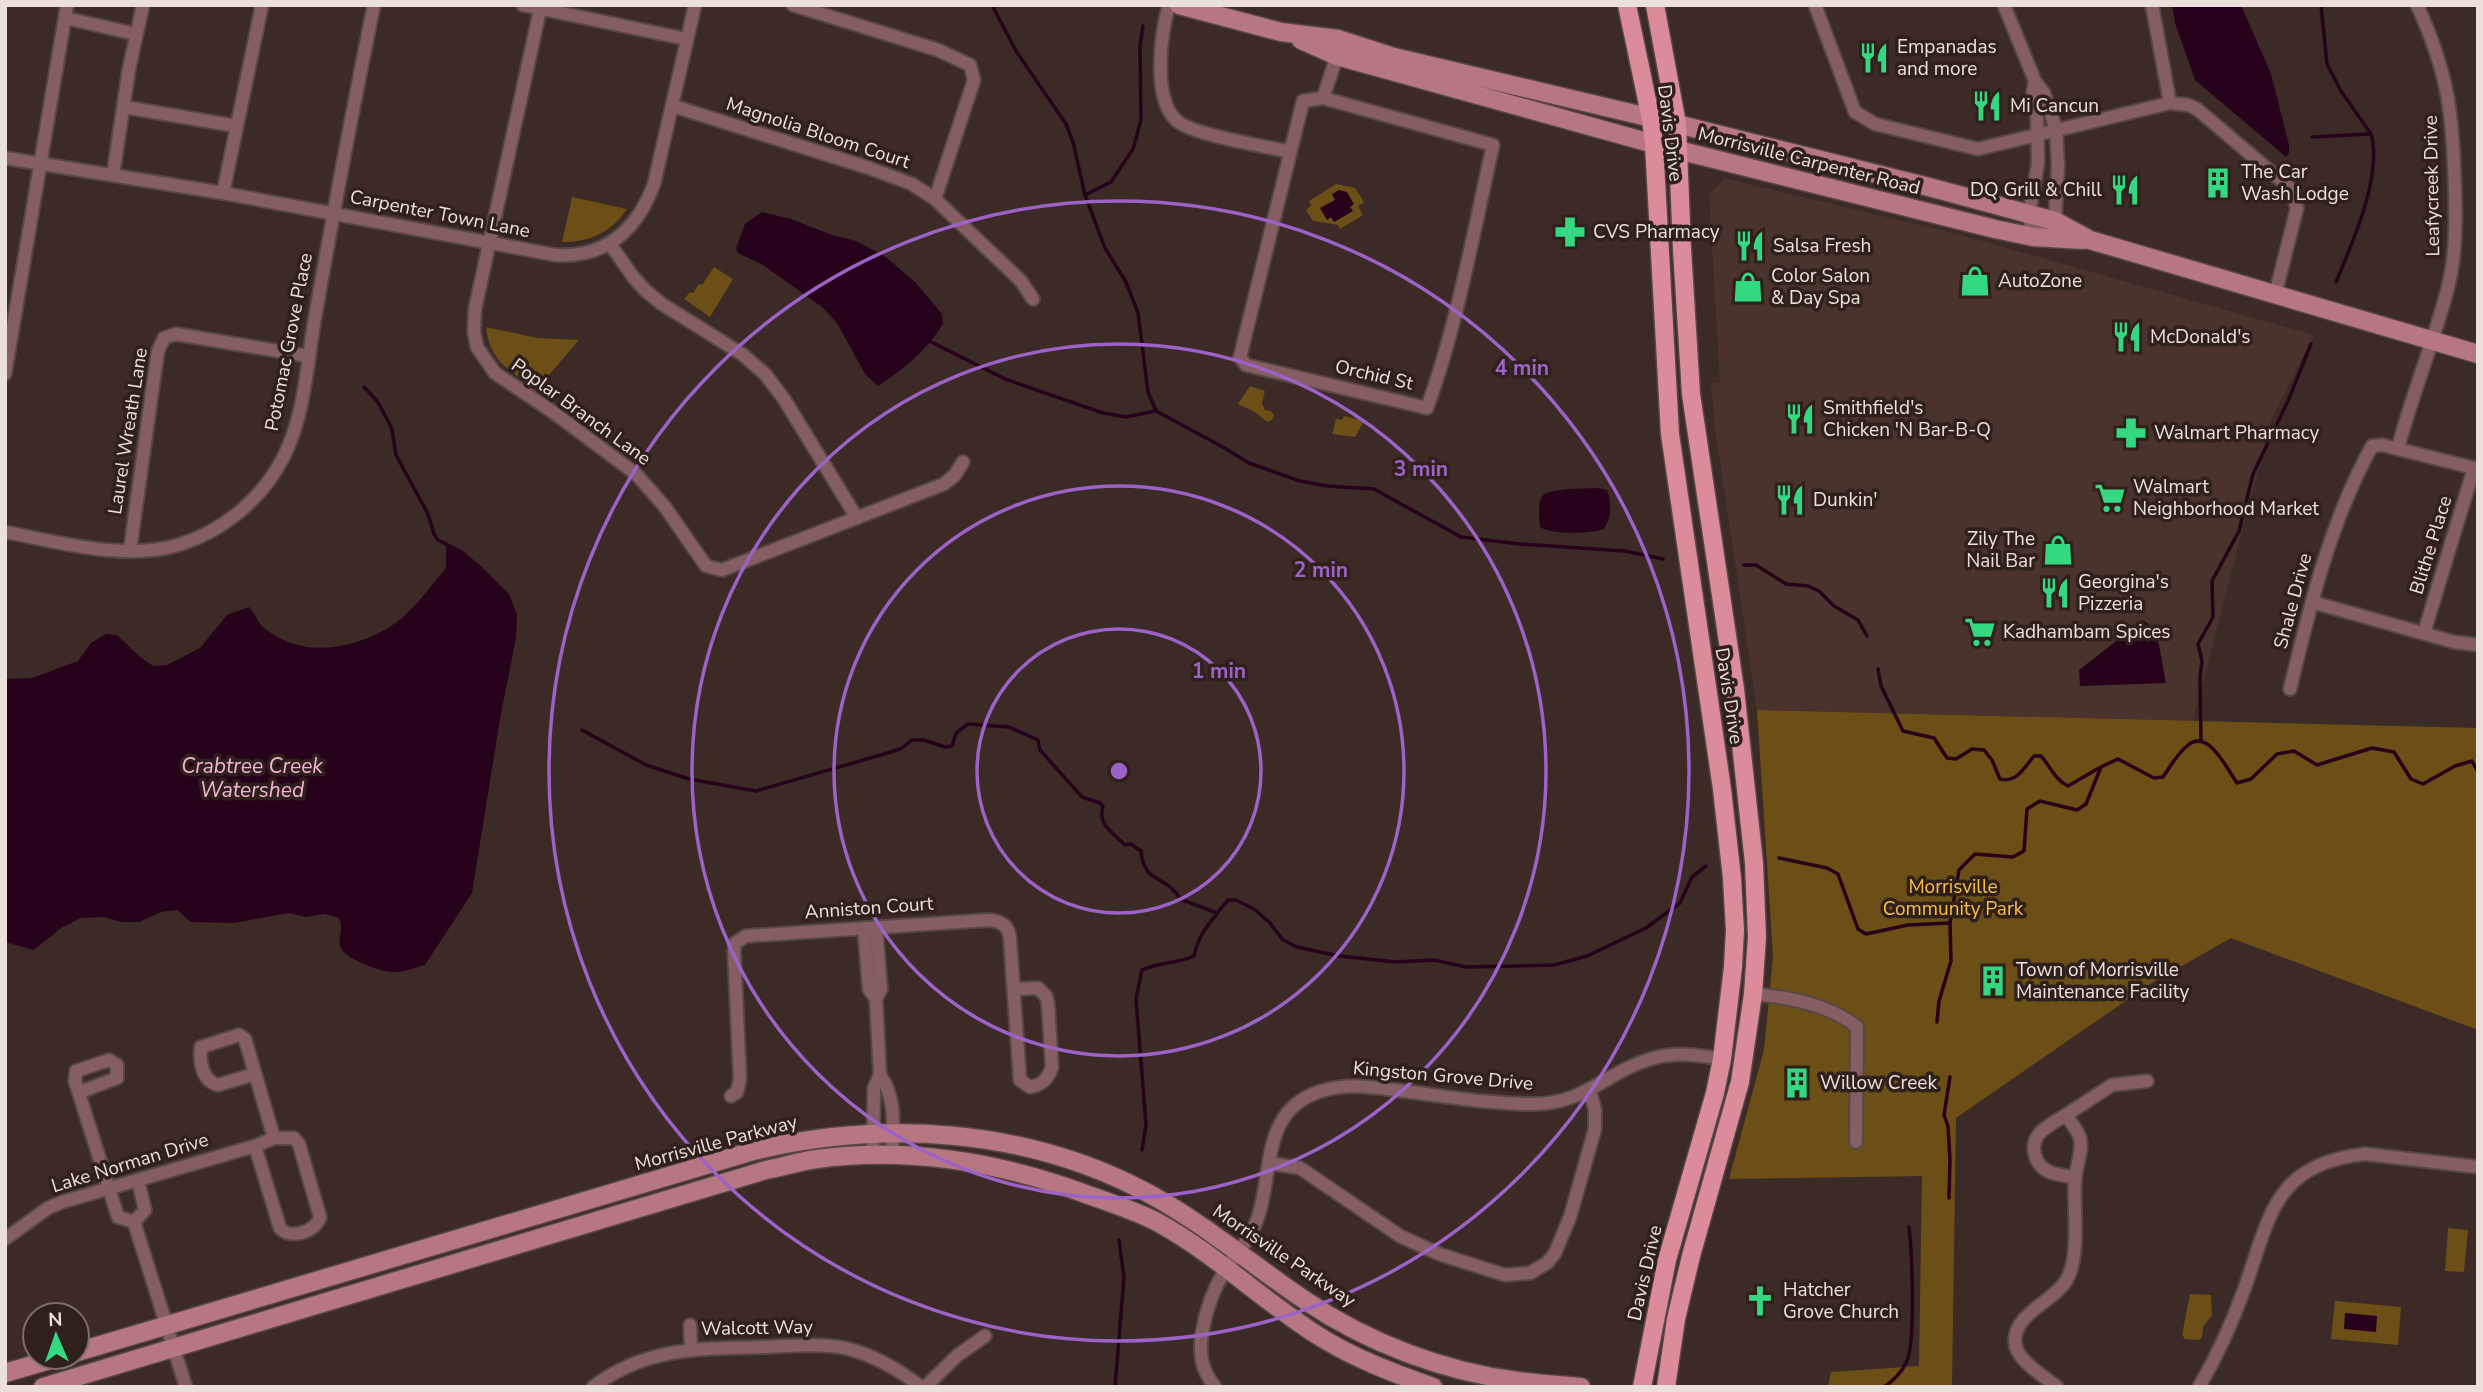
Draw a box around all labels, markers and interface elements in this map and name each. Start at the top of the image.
place label: Empanadas and more [1897,34,1997,82]
restaurant icon: Empanadas and more [1857,41,1891,75]
street label: Davis Drive [1651,83,1689,183]
restaurant icon: Mi Cancun [1970,89,2004,123]
street label: Magnolia Bloom Court [723,91,914,175]
place label: Mi Cancun [2010,93,2099,119]
street label: Leafycreek Drive [2418,115,2446,257]
street label: Morrisville Carpenter Road [1695,121,1923,201]
place label: The Car Wash Lodge [2241,159,2349,207]
building icon: The Car Wash Lodge [2201,166,2235,200]
restaurant icon: DQ Grill & Chill [2108,173,2142,207]
place label: DQ Grill & Chill [1970,177,2102,203]
street label: Carpenter Town Lane [348,184,532,244]
pharmacy icon: CVS Pharmacy [1553,215,1587,249]
place label: CVS Pharmacy [1593,219,1720,245]
restaurant icon: Salsa Fresh [1733,229,1767,263]
place label: Salsa Fresh [1773,233,1871,259]
street label: Potomac Grove Place [259,251,319,433]
place label: Color Salon & Day Spa [1771,263,1870,311]
shop icon: AutoZone [1958,264,1992,298]
place label: AutoZone [1998,268,2082,294]
shop icon: Color Salon & Day Spa [1731,270,1765,304]
restaurant icon: McDonald's [2110,320,2144,354]
place label: McDonald's [2150,324,2251,350]
street label: Laurel Wreath Lane [102,346,154,516]
street label: Poplar Branch Lane [506,352,656,472]
street label: Orchid St [1332,353,1416,397]
text: 4 min [1495,354,1549,382]
place label: Smithfield's Chicken 'N Bar-B-Q [1823,395,1991,443]
restaurant icon: Smithfield's Chicken 'N Bar-B-Q [1783,402,1817,436]
pharmacy icon: Walmart Pharmacy [2114,416,2148,450]
place label: Walmart Pharmacy [2154,420,2320,446]
text: 3 min [1394,455,1448,483]
place label: Walmart Neighborhood Market [2133,474,2319,522]
supermarket icon: Walmart Neighborhood Market [2093,481,2127,515]
restaurant icon: Dunkin' [1773,483,1807,517]
place label: Dunkin' [1813,487,1877,513]
street label: Blithe Place [2404,493,2458,597]
place label: Zily The Nail Bar [1966,526,2035,574]
shop icon: Zily The Nail Bar [2041,533,2075,567]
street label: Shale Drive [2268,550,2318,652]
text: 2 min [1294,556,1348,584]
place label: Georgina's Pizzeria [2078,569,2169,617]
restaurant icon: Georgina's Pizzeria [2038,576,2072,610]
supermarket icon: Kadhambam Spices [1963,615,1997,649]
place label: Kadhambam Spices [2003,619,2170,645]
street label: Davis Drive [1709,646,1749,746]
text: 1 min [1192,657,1246,685]
water label: Crabtree Creek Watershed [181,752,323,804]
centre of rings [1107,759,1131,783]
park label: Morrisville Community Park [1883,874,2024,922]
street label: Anniston Court [804,891,935,925]
place label: Town of Morrisville Maintenance Facility [2016,957,2190,1005]
building icon: Town of Morrisville Maintenance Facility [1976,964,2010,998]
street label: Kingston Grove Drive [1352,1055,1534,1097]
building icon: Willow Creek [1780,1066,1814,1100]
place label: Willow Creek [1820,1070,1937,1096]
street label: Morrisville Parkway [632,1109,800,1177]
street label: Lake Norman Drive [48,1127,212,1199]
street label: Morrisville Parkway [1207,1198,1361,1314]
street label: Davis Drive [1621,1223,1669,1323]
place label: Hatcher Grove Church [1783,1277,1899,1325]
church icon: Hatcher Grove Church [1743,1284,1777,1318]
north arrow [21,1301,91,1371]
text: N [48,1307,63,1333]
street label: Walcott Way [701,1314,813,1342]

